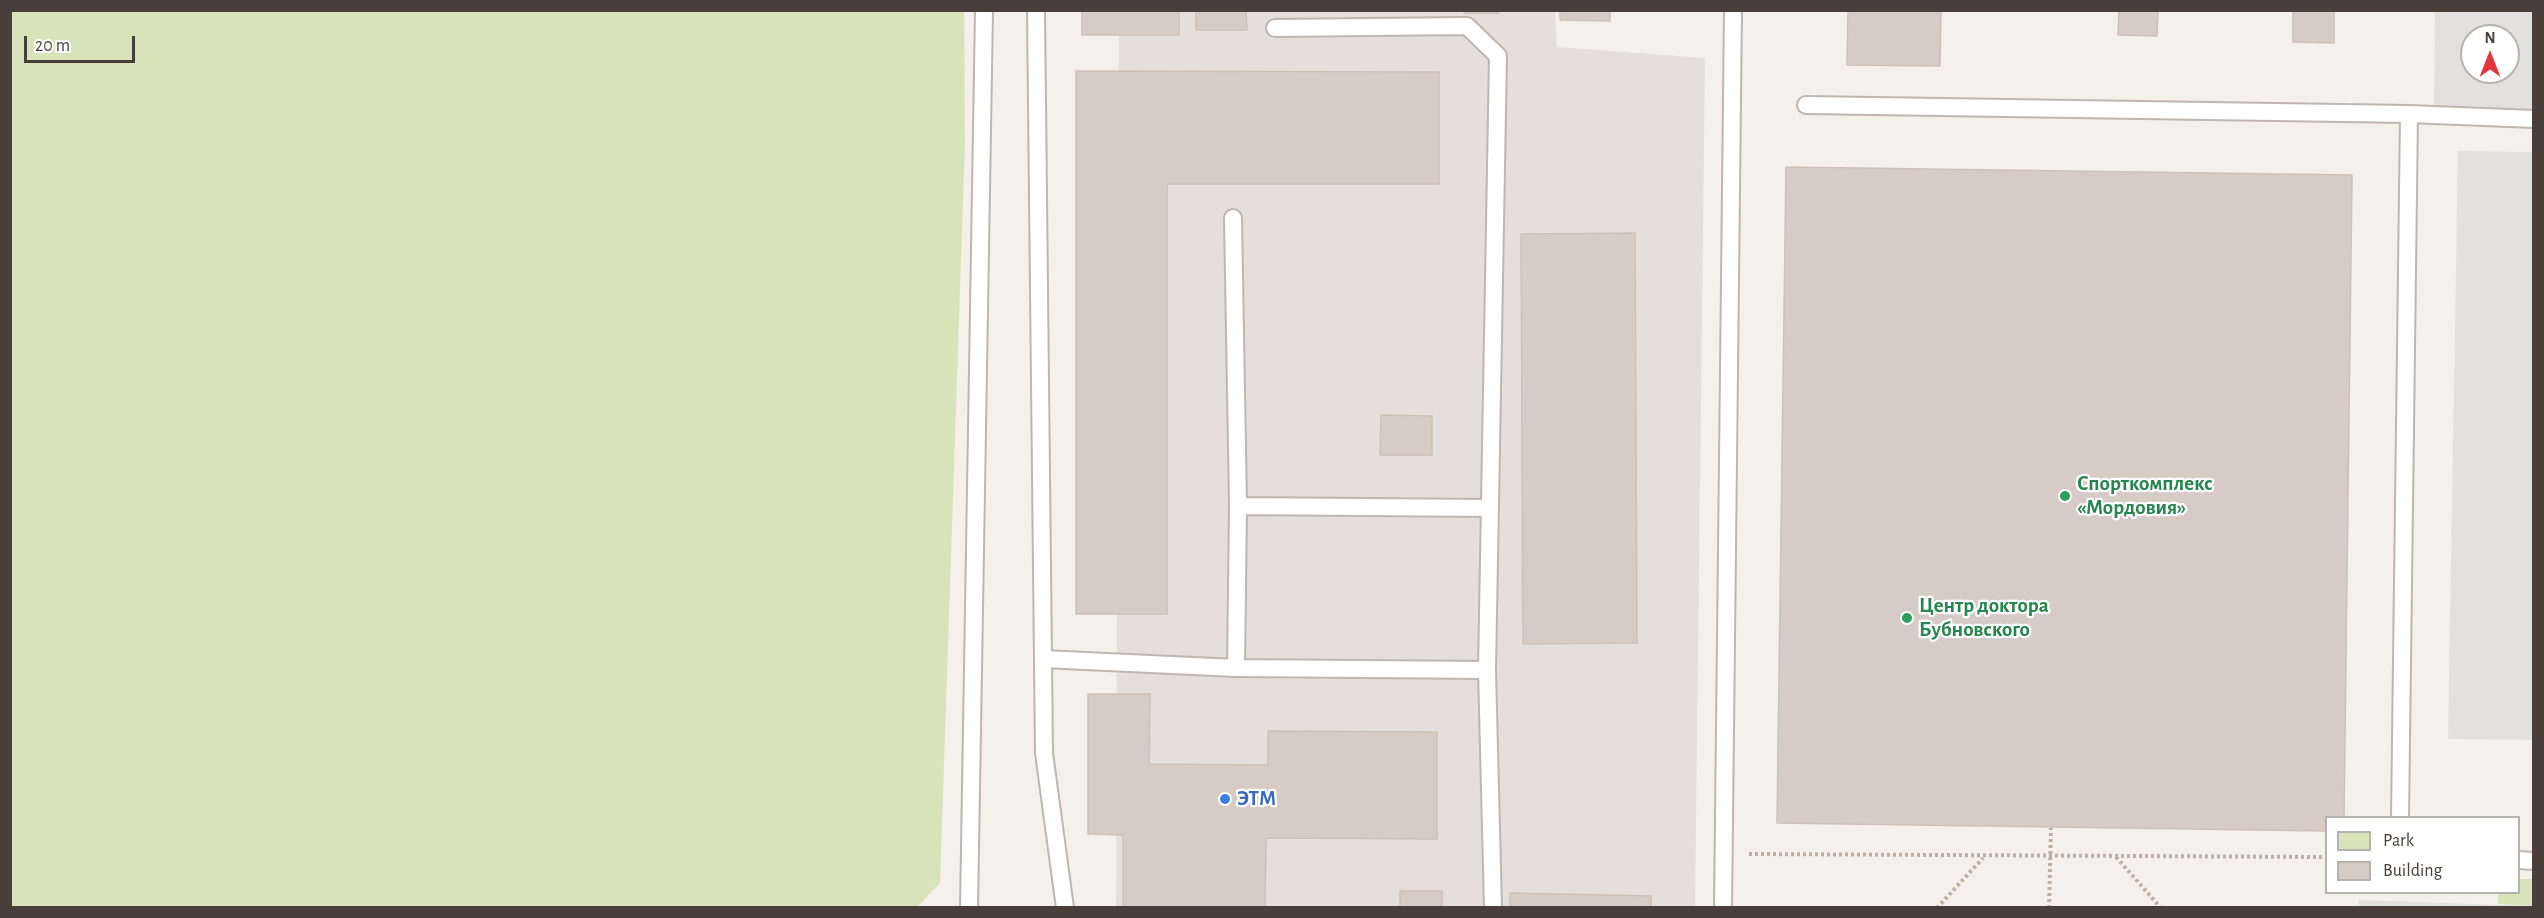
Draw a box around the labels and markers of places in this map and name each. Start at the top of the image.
place label: Спорткомплекс «Мордовия» [2077,471,2213,521]
marker: Спорткомплекс «Мордовия» [2058,489,2072,503]
place label: Центр доктора Бубновского [1919,593,2049,643]
marker: Центр доктора Бубновского [1900,611,1914,625]
place label: ЭТМ [1237,786,1276,812]
marker: ЭТМ [1218,792,1232,806]

